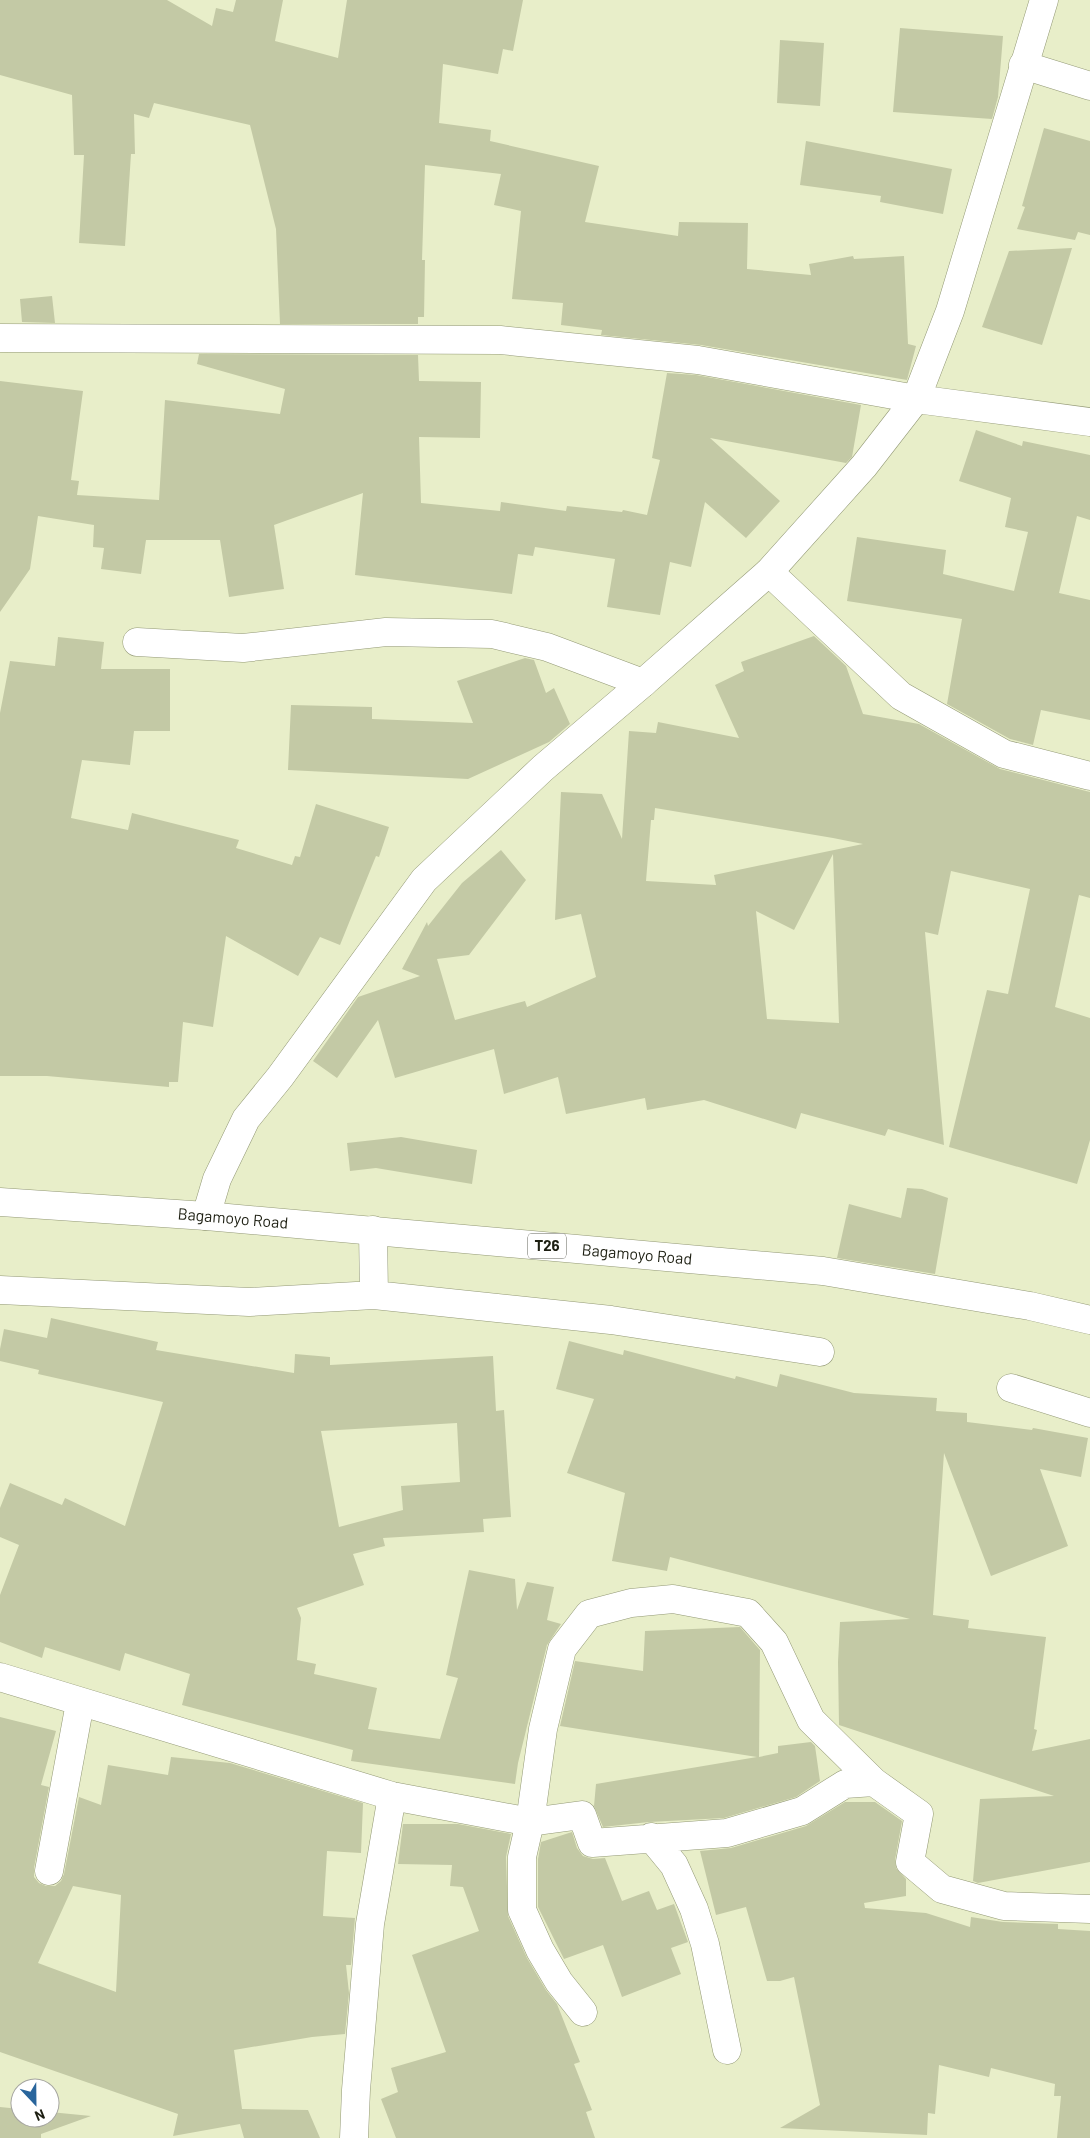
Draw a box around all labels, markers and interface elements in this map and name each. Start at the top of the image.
street label: Bagamoyo Road [177,1203,289,1232]
road number: T26 [528,1234,566,1258]
street label: Bagamoyo Road [581,1239,693,1268]
north arrow [10,2078,60,2128]
text: N [33,2106,48,2125]

